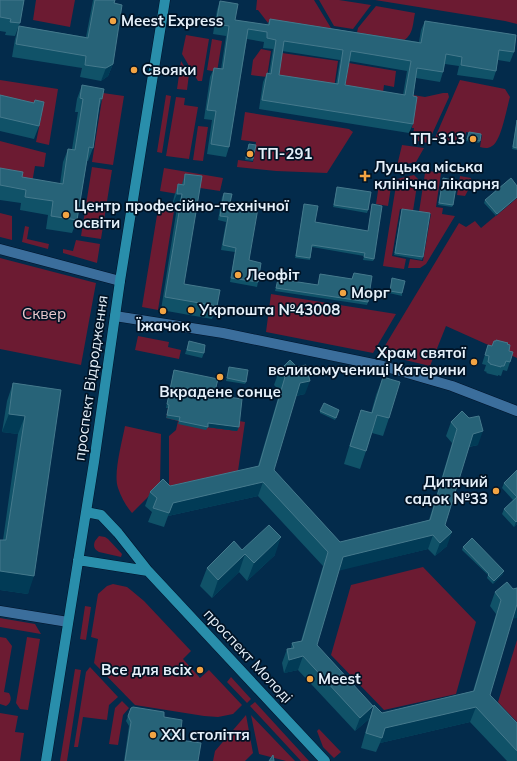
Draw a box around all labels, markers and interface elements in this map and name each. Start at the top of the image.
place label: Meest Express [121,11,223,30]
marker: Meest Express [108,16,118,26]
place label: Свояки [142,60,196,79]
marker: Свояки [129,65,139,75]
place label: ТП-313 [411,129,465,148]
marker: ТП-313 [468,134,478,144]
place label: ТП-291 [258,144,312,163]
marker: ТП-291 [245,149,255,159]
place label: Луцька міська клінічна лікарня [374,157,500,193]
marker: Луцька міська клінічна лікарня [359,170,371,182]
place label: Центр професійно-технічної освіти [74,196,290,232]
marker: Центр професійно-технічної освіти [61,210,71,220]
place label: Леофіт [246,265,300,284]
marker: Леофіт [233,270,243,280]
place label: Морг [351,283,390,302]
marker: Морг [338,288,348,298]
street label: проспект Відродження [69,294,112,462]
place label: Укрпошта №43008 [198,300,340,319]
park label: Сквер [22,304,66,323]
marker: Укрпошта №43008 [186,305,196,315]
marker: Їжачок [158,306,168,316]
place label: Їжачок [136,316,190,335]
place label: Храм святої великомучениці Катерини [268,343,467,379]
marker: Храм святої великомучениці Катерини [469,357,479,367]
marker: Вкрадене сонце [215,372,225,382]
place label: Вкрадене сонце [159,382,281,401]
place label: Дитячий садок №33 [405,472,488,508]
marker: Дитячий садок №33 [491,486,501,496]
street label: проспект Молоді [200,604,297,707]
place label: Все для всіх [101,660,193,679]
marker: Все для всіх [195,665,205,675]
place label: Meest [318,669,361,688]
marker: Meest [305,674,315,684]
place label: ХХІ століття [160,725,250,744]
marker: ХХІ століття [148,730,158,740]

